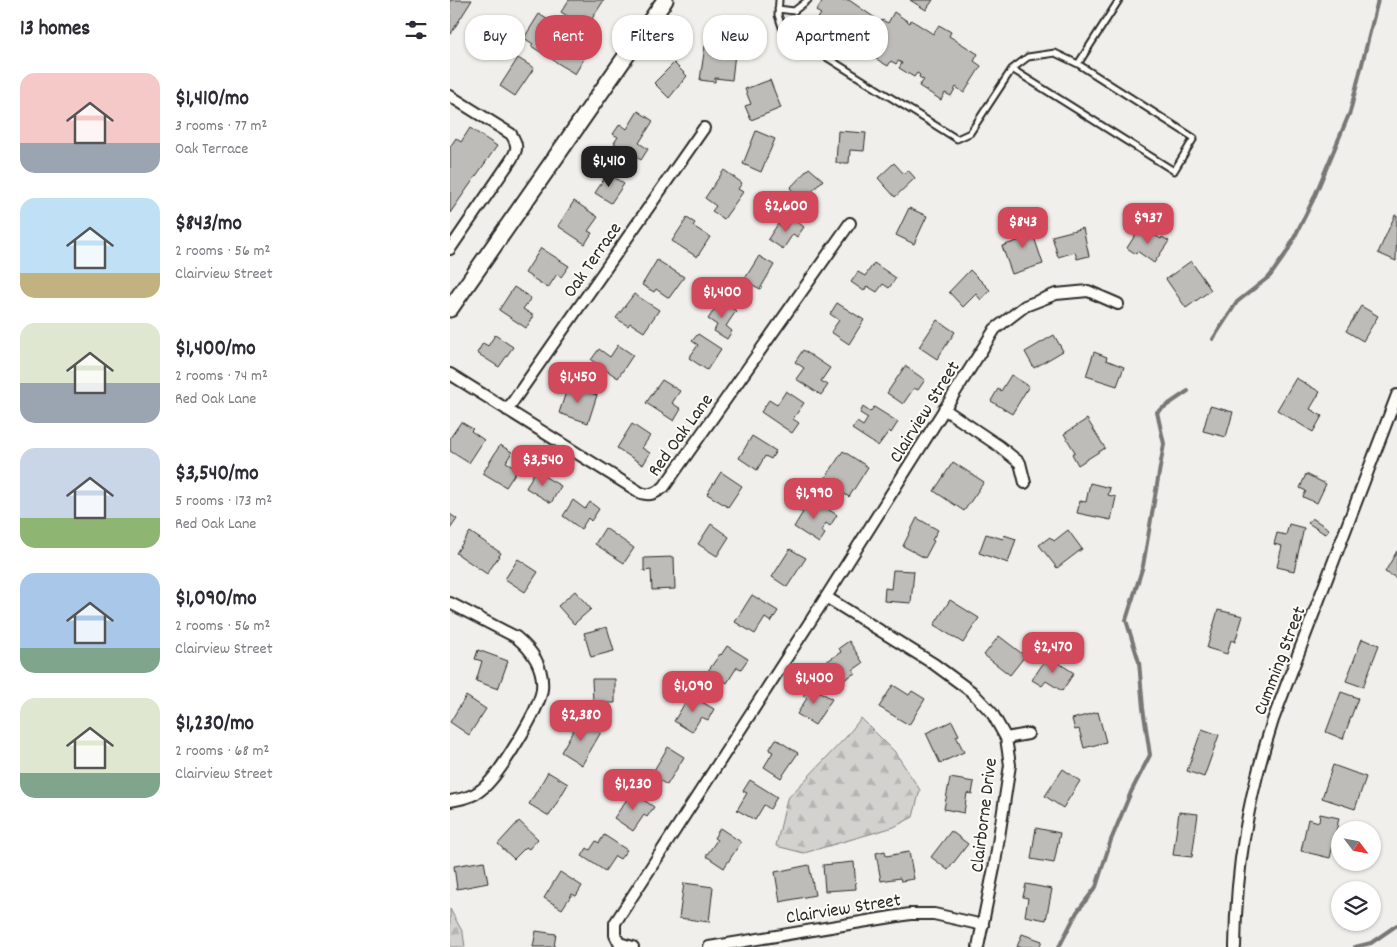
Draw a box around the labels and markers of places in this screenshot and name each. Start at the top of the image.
pin: $1,410 [568,146,650,188]
pin: $2,600 [745,190,827,233]
pin: $937 [1118,202,1178,245]
pin: $843 [993,206,1053,249]
pin: $1,400 [681,276,763,319]
pin: $1,450 [537,362,619,404]
pin: $3,540 [502,444,584,487]
pin: $1,990 [773,478,855,520]
pin: $2,470 [1012,632,1094,674]
pin: $1,400 [773,662,855,705]
pin: $1,090 [652,670,734,713]
pin: $2,380 [540,700,622,742]
pin: $1,230 [592,768,674,811]

